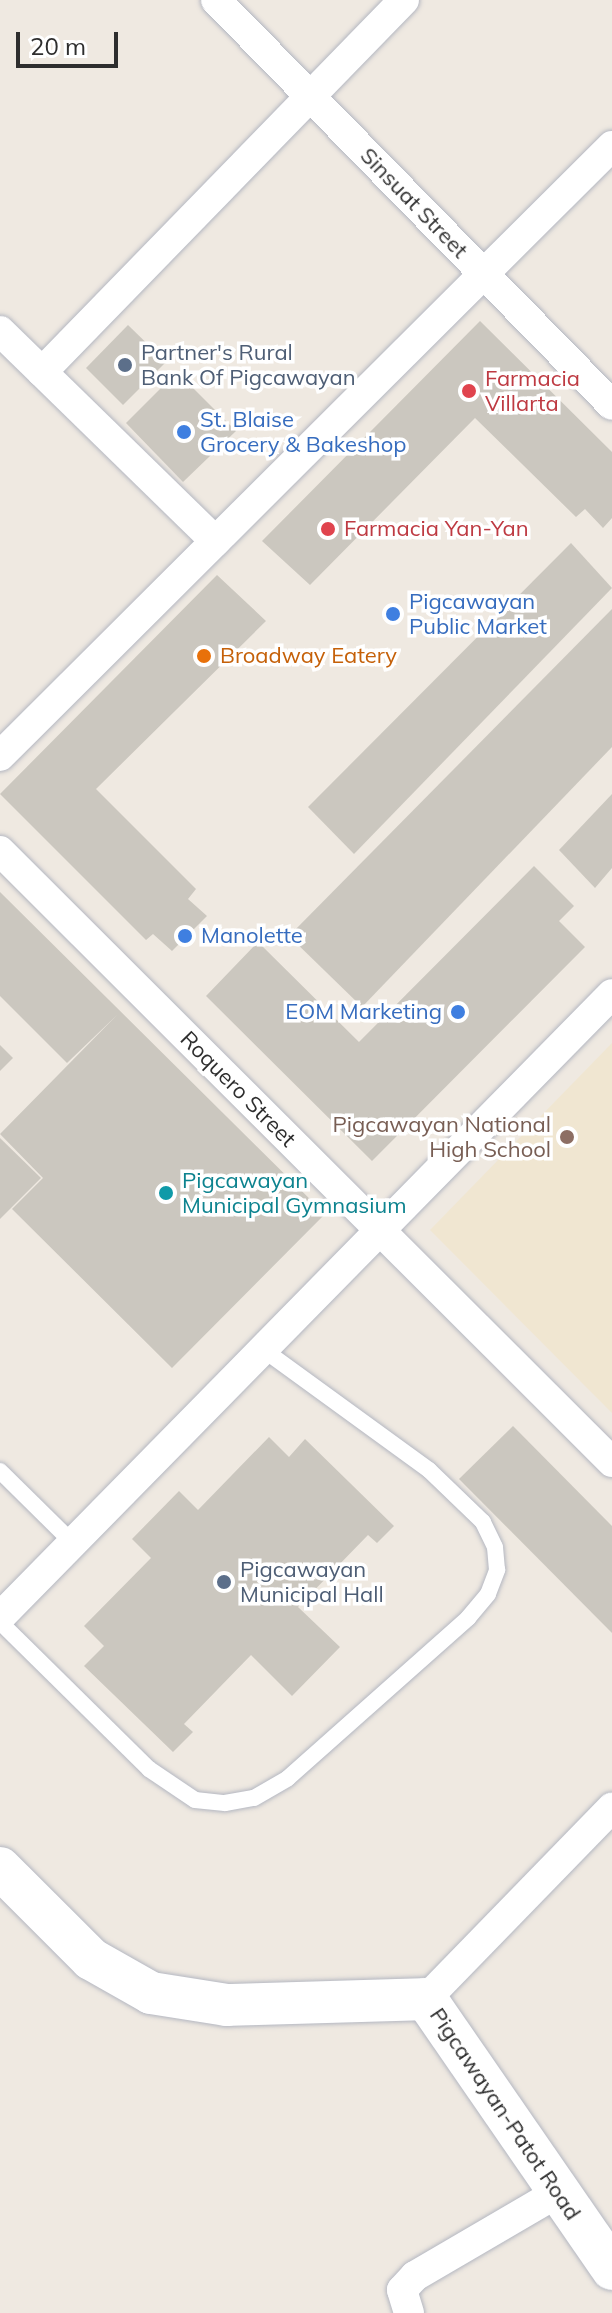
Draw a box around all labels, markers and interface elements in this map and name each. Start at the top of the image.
scale bar [20,16,122,66]
text: 20 m [30,31,86,61]
street label: Sinsuat Street [355,142,473,264]
place label: Partner's Rural Bank Of Pigcawayan [141,339,356,390]
marker: Partner's Rural Bank Of Pigcawayan [116,356,134,374]
place label: Farmacia Villarta [485,365,580,416]
marker: Farmacia Villarta [460,382,478,400]
place label: St. Blaise Grocery & Bakeshop [200,406,406,458]
marker: St. Blaise Grocery & Bakeshop [175,423,193,441]
place label: Farmacia Yan-Yan [344,516,529,542]
marker: Farmacia Yan-Yan [319,520,337,538]
place label: Pigcawayan Public Market [409,588,547,640]
marker: Pigcawayan Public Market [384,605,402,623]
place label: Broadway Eatery [220,643,397,669]
marker: Broadway Eatery [195,647,213,665]
place label: Manolette [201,923,303,949]
marker: Manolette [176,927,194,945]
place label: EOM Marketing [285,999,442,1025]
marker: EOM Marketing [449,1003,467,1021]
street label: Roquero Street [175,1026,301,1152]
place label: Pigcawayan National High School [333,1111,551,1162]
marker: Pigcawayan National High School [558,1128,576,1146]
place label: Pigcawayan Municipal Gymnasium [182,1167,407,1218]
marker: Pigcawayan Municipal Gymnasium [157,1184,175,1202]
place label: Pigcawayan Municipal Hall [240,1556,384,1608]
marker: Pigcawayan Municipal Hall [215,1573,233,1591]
street label: Pigcawayan-Patot Road [424,2003,586,2225]

